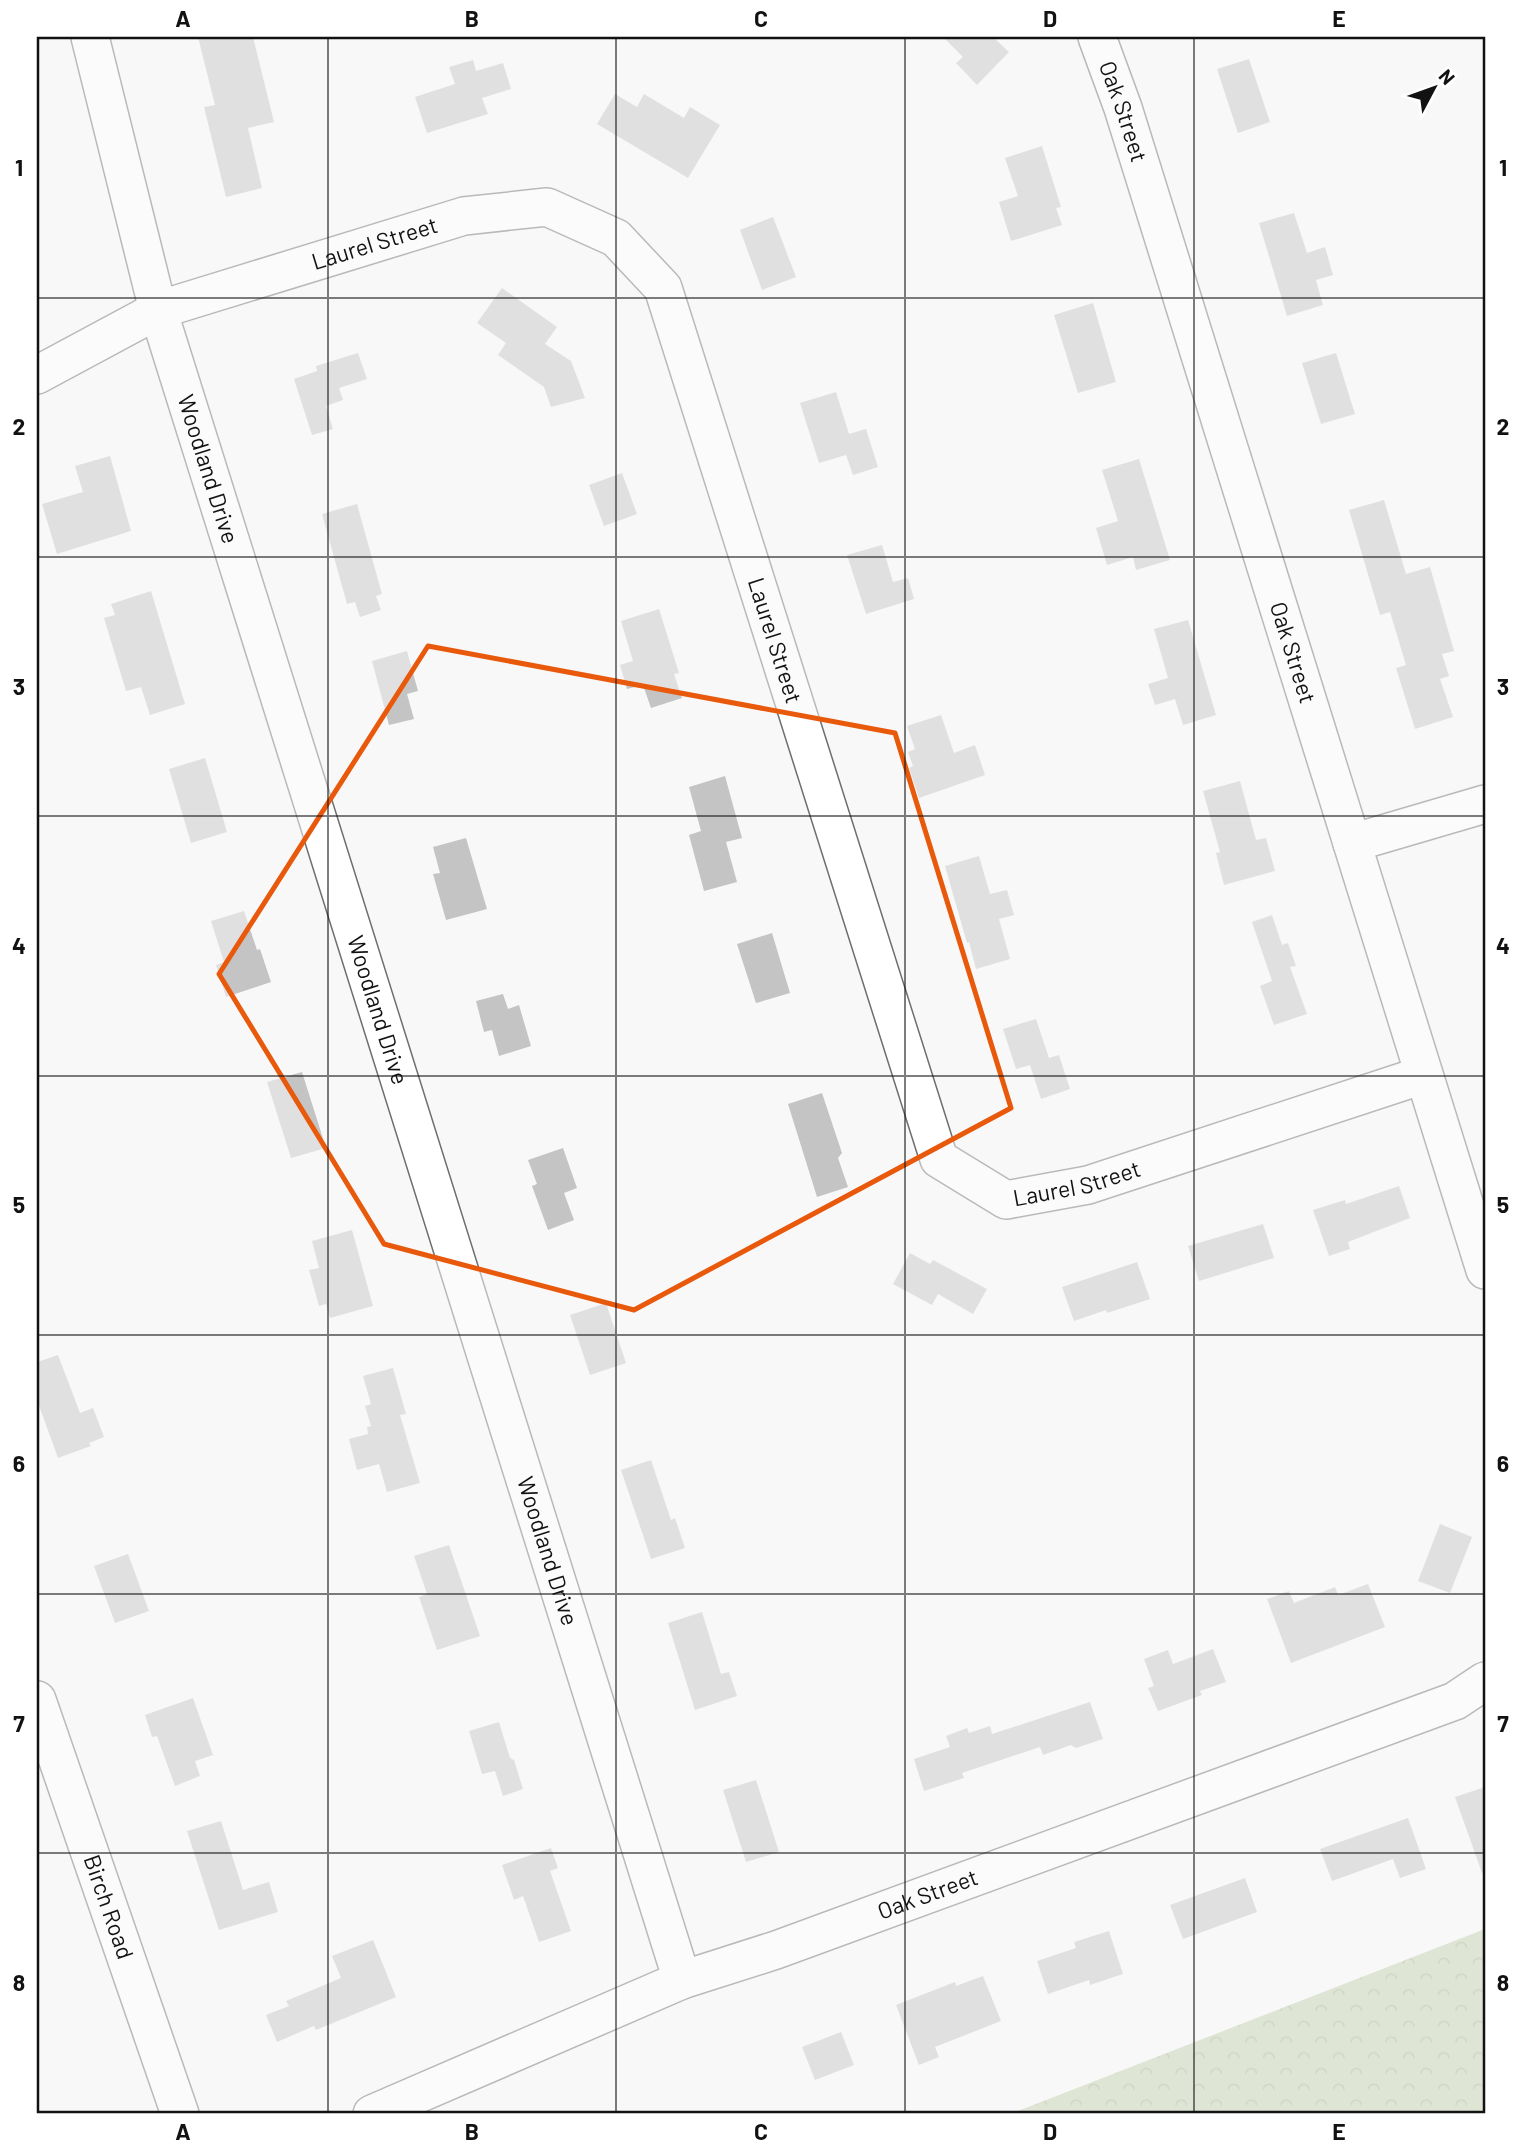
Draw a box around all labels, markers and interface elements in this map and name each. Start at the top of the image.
text: A [175,4,191,32]
text: B [465,4,479,32]
text: C [754,4,768,32]
text: D [1043,4,1057,32]
text: E [1332,4,1346,32]
north arrow [1400,52,1470,122]
street label: Oak Street [1094,57,1154,165]
text: N [1434,64,1460,89]
text: 1 [15,153,23,181]
text: 1 [1499,153,1507,181]
street label: Laurel Street [308,210,441,275]
street label: Woodland Drive [172,391,245,547]
text: 2 [13,412,25,440]
text: 2 [1497,412,1509,440]
street label: Laurel Street [743,574,809,707]
street label: Oak Street [1265,598,1323,707]
text: 3 [13,672,25,700]
text: 3 [1497,672,1509,700]
text: 4 [12,931,26,959]
text: 4 [1496,931,1510,959]
street label: Woodland Drive [342,932,415,1088]
street label: Laurel Street [1011,1154,1144,1211]
text: 5 [13,1190,25,1218]
text: 5 [1497,1190,1509,1218]
text: 6 [13,1449,25,1477]
text: 6 [1497,1449,1509,1477]
street label: Woodland Drive [512,1473,585,1629]
text: 7 [13,1709,25,1737]
text: 7 [1497,1709,1509,1737]
street label: Birch Road [79,1851,140,1962]
street label: Oak Street [873,1862,981,1925]
text: 8 [13,1968,25,1996]
text: 8 [1497,1968,1509,1996]
text: A [175,2117,191,2145]
text: B [465,2117,479,2145]
text: C [754,2117,768,2145]
text: D [1043,2117,1057,2145]
text: E [1332,2117,1346,2145]

